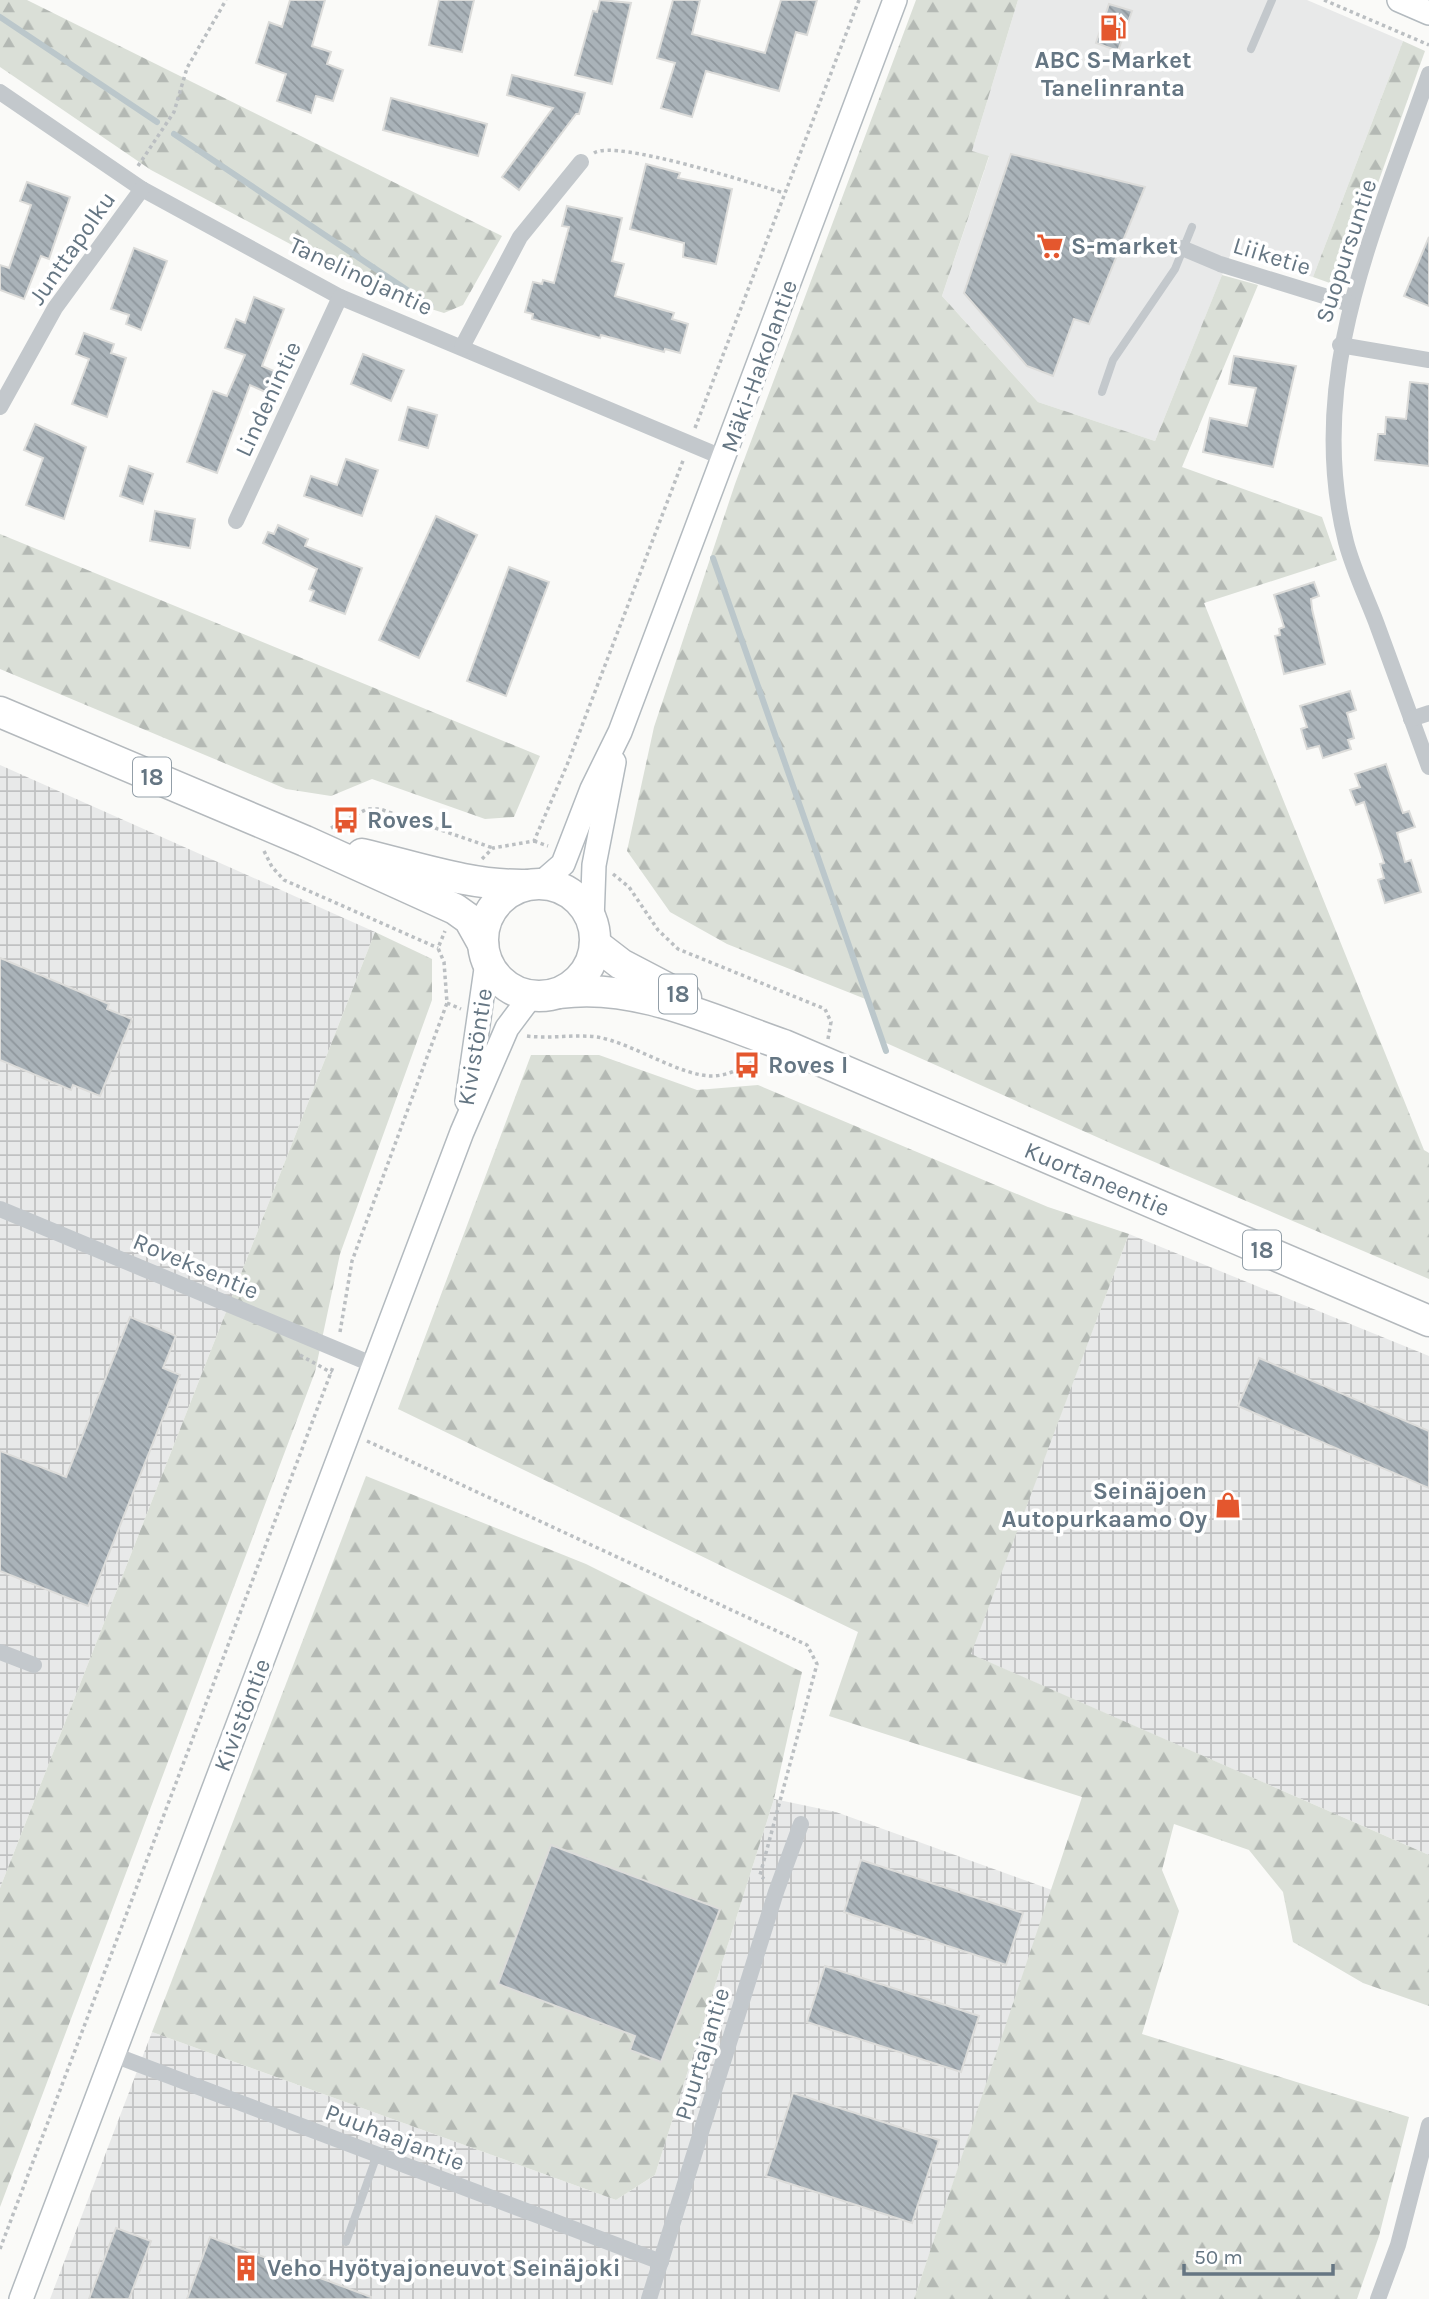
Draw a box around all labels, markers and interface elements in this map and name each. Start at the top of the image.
fuel station icon: ABC S-Market Tanelinranta [1098,13,1128,43]
place label: ABC S-Market Tanelinranta [1035,46,1191,102]
street label: Suopursuntie [1310,176,1382,326]
street label: Junttapolku [23,186,121,310]
street label: Tanelinojantie [285,231,437,321]
supermarket icon: S-market [1035,231,1065,261]
street label: Liiketie [1230,231,1314,281]
place label: S-market [1071,232,1178,260]
street label: Mäki-Hakolantie [715,276,803,456]
street label: Lindenintie [229,337,307,461]
road number: 18 [133,758,171,796]
bus stop icon: Roves L [331,805,361,835]
place label: Roves L [367,806,452,834]
road number: 18 [659,974,697,1014]
street label: Kivistöntie [452,986,498,1108]
bus stop icon: Roves I [732,1050,762,1080]
place label: Roves I [768,1051,848,1079]
street label: Kuortaneentie [1020,1136,1174,1222]
street label: Roveksentie [129,1227,263,1305]
road number: 18 [1243,1231,1281,1270]
place label: Seinäjoen Autopurkaamo Oy [1002,1477,1207,1533]
shop icon: Seinäjoen Autopurkaamo Oy [1213,1490,1243,1520]
street label: Kivistöntie [208,1655,276,1775]
street label: Puurtajantie [669,1984,735,2124]
street label: Puuhaajantie [321,2098,469,2176]
scale bar [1184,2232,1333,2276]
text: 50 m [1194,2245,1243,2269]
building icon: Veho Hyötyajoneuvot Seinäjoki [231,2253,261,2283]
place label: Veho Hyötyajoneuvot Seinäjoki [267,2254,621,2282]

